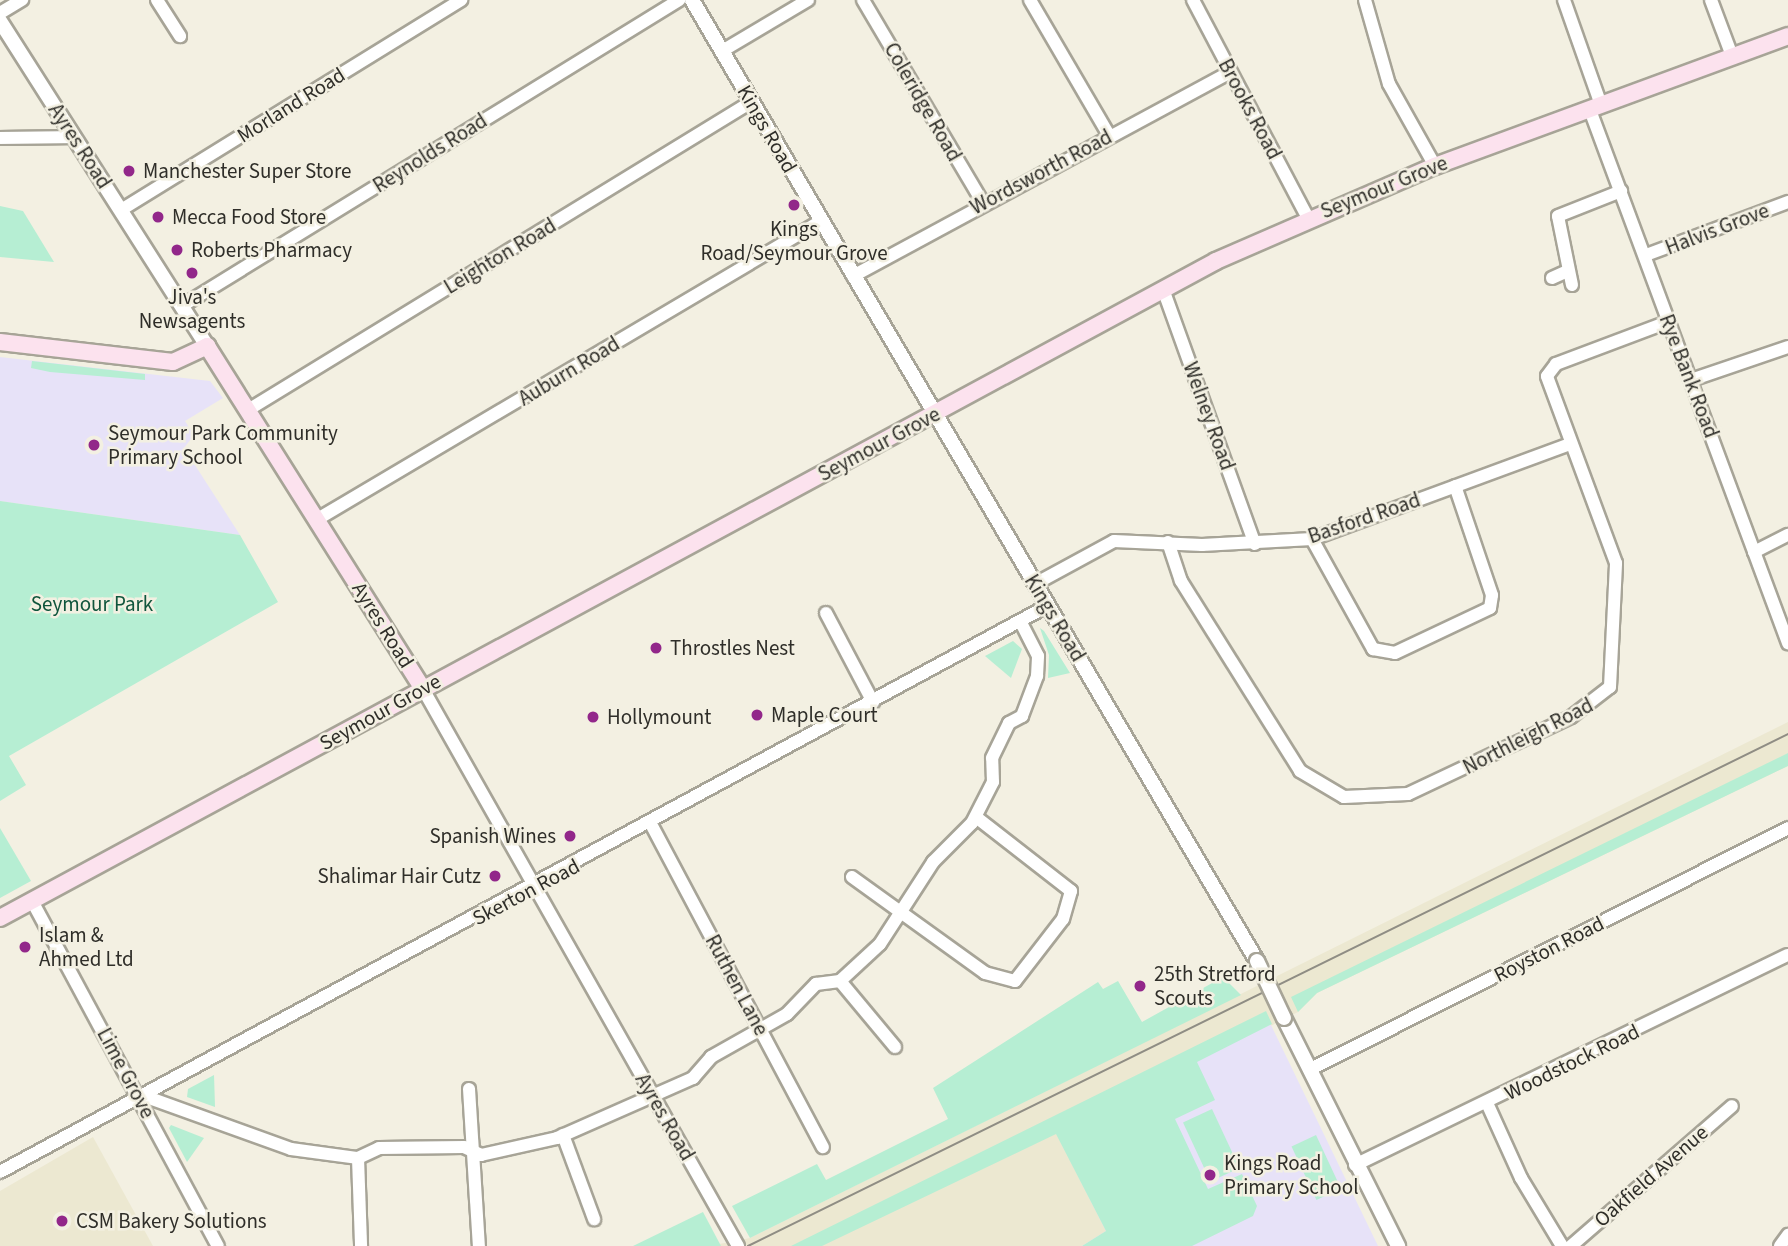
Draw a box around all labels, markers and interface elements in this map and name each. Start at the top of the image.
street label: Coleridge Road [879,38,967,166]
street label: Brooks Road [1213,54,1287,164]
street label: Morland Road [232,62,350,148]
street label: Kings Road [732,80,802,178]
street label: Ayres Road [43,99,117,193]
street label: Reynolds Road [368,108,492,198]
street label: Wordsworth Road [966,124,1116,220]
street label: Seymour Grove [1317,150,1451,224]
place label: Manchester Super Store [143,158,351,184]
marker: Manchester Super Store [121,163,137,179]
marker: Kings Road/Seymour Grove [786,197,802,213]
street label: Halvis Grove [1662,198,1772,260]
place label: Mecca Food Store [172,204,326,230]
marker: Mecca Food Store [150,209,166,225]
street label: Leighton Road [439,213,561,299]
place label: Kings Road/Seymour Grove [700,216,888,266]
place label: Roberts Pharmacy [191,237,352,263]
marker: Roberts Pharmacy [169,242,185,258]
marker: Jiva's Newsagents [184,265,200,281]
place label: Jiva's Newsagents [139,284,245,334]
street label: Rye Bank Road [1654,311,1724,441]
street label: Auburn Road [514,331,624,411]
street label: Welney Road [1178,358,1240,474]
street label: Seymour Grove [814,401,944,487]
place label: Seymour Park Community Primary School [108,420,338,470]
marker: Seymour Park Community Primary School [86,437,102,453]
street label: Basford Road [1305,487,1423,549]
street label: Kings Road [1019,570,1091,666]
street label: Ayres Road [347,577,419,673]
park label: Seymour Park [31,591,153,617]
place label: Throstles Nest [670,635,795,661]
marker: Throstles Nest [648,640,664,656]
street label: Seymour Grove [315,668,445,756]
street label: Northleigh Road [1459,692,1597,780]
place label: Maple Court [771,702,878,728]
place label: Hollymount [607,704,711,730]
marker: Maple Court [749,707,765,723]
marker: Hollymount [585,709,601,725]
place label: Spanish Wines [429,823,556,849]
marker: Spanish Wines [562,828,578,844]
street label: Skerton Road [468,853,584,931]
place label: Shalimar Hair Cutz [318,863,481,889]
marker: Shalimar Hair Cutz [487,868,503,884]
street label: Royston Road [1490,910,1608,988]
place label: Islam & Ahmed Ltd [39,922,134,972]
street label: Ruthen Lane [700,930,774,1040]
marker: Islam & Ahmed Ltd [17,939,33,955]
place label: 25th Stretford Scouts [1154,961,1276,1011]
marker: 25th Stretford Scouts [1132,978,1148,994]
street label: Woodstock Road [1501,1019,1643,1105]
street label: Lime Grove [92,1023,160,1123]
street label: Ayres Road [630,1069,700,1165]
street label: Oakfield Avenue [1589,1120,1713,1232]
place label: Kings Road Primary School [1224,1150,1358,1200]
marker: Kings Road Primary School [1202,1167,1218,1183]
place label: CSM Bakery Solutions [76,1208,267,1234]
marker: CSM Bakery Solutions [54,1213,70,1229]

